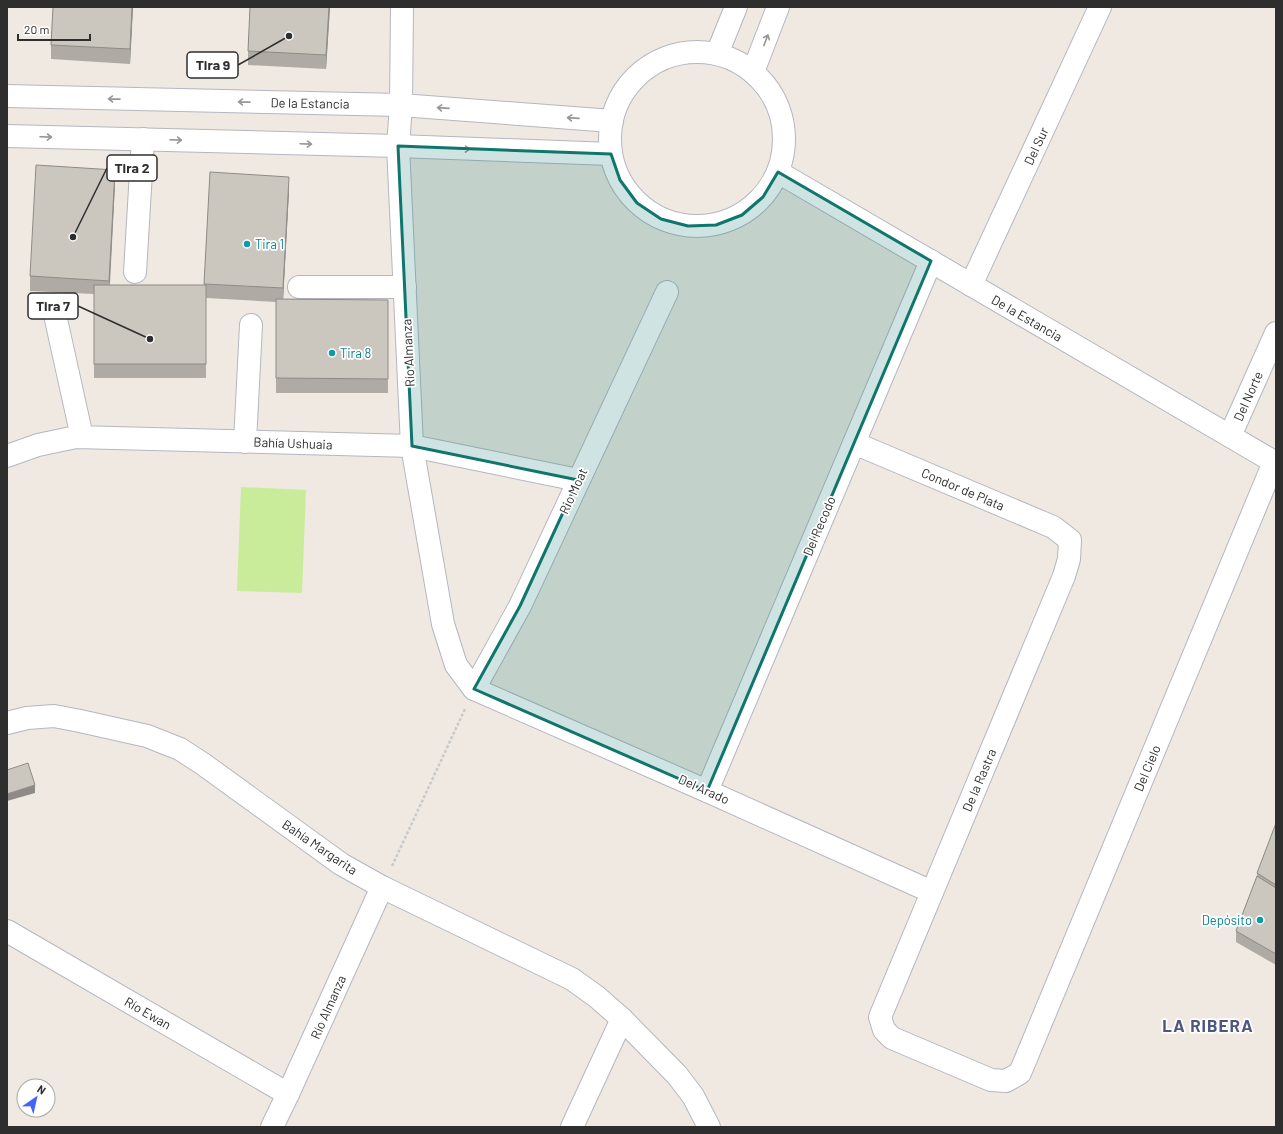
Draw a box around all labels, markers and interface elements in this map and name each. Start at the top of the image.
scale bar [18,16,90,42]
text: 20 m [24,22,50,36]
one-way arrow [762,34,770,46]
callout: Tira 9 [187,52,238,78]
text: Tira 9 [196,56,230,73]
street label: De la Estancia [270,94,350,112]
one-way arrow [108,95,121,103]
one-way arrow [238,98,251,105]
one-way arrow [437,105,450,112]
one-way arrow [567,115,580,122]
street label: Del Sur [1020,124,1052,167]
one-way arrow [39,133,52,140]
one-way arrow [169,137,182,144]
one-way arrow [299,140,312,148]
one-way arrow [457,145,470,152]
callout: Tira 2 [107,155,157,181]
text: Tira 2 [115,159,150,176]
place label: Tira 1 [255,236,284,252]
marker: Tira 1 [242,239,252,249]
street label: De la Estancia [989,291,1065,345]
callout: Tira 7 [28,293,78,319]
text: Tira 7 [36,297,70,314]
street label: Río Almanza [398,319,418,387]
place label: Tira 8 [340,345,371,361]
marker: Tira 8 [327,348,337,358]
street label: Del Norte [1230,369,1266,423]
street label: Bahía Ushuaia [253,434,333,452]
street label: Condor de Plata [919,464,1007,514]
street label: Rio Moat [555,466,591,516]
street label: Del Recodo [799,494,839,558]
street label: Del Cielo [1130,742,1164,794]
street label: De la Rastra [959,746,999,814]
street label: Del Arado [676,771,732,807]
street label: Bahía Margarita [279,816,361,878]
place label: Depósito [1202,912,1252,928]
marker: Depósito [1255,915,1265,925]
street label: Río Almanza [307,973,349,1041]
street label: Río Ewan [122,993,174,1033]
district label: LA RIBERA [1162,1015,1254,1035]
north arrow [16,1078,56,1118]
text: N [35,1082,49,1097]

